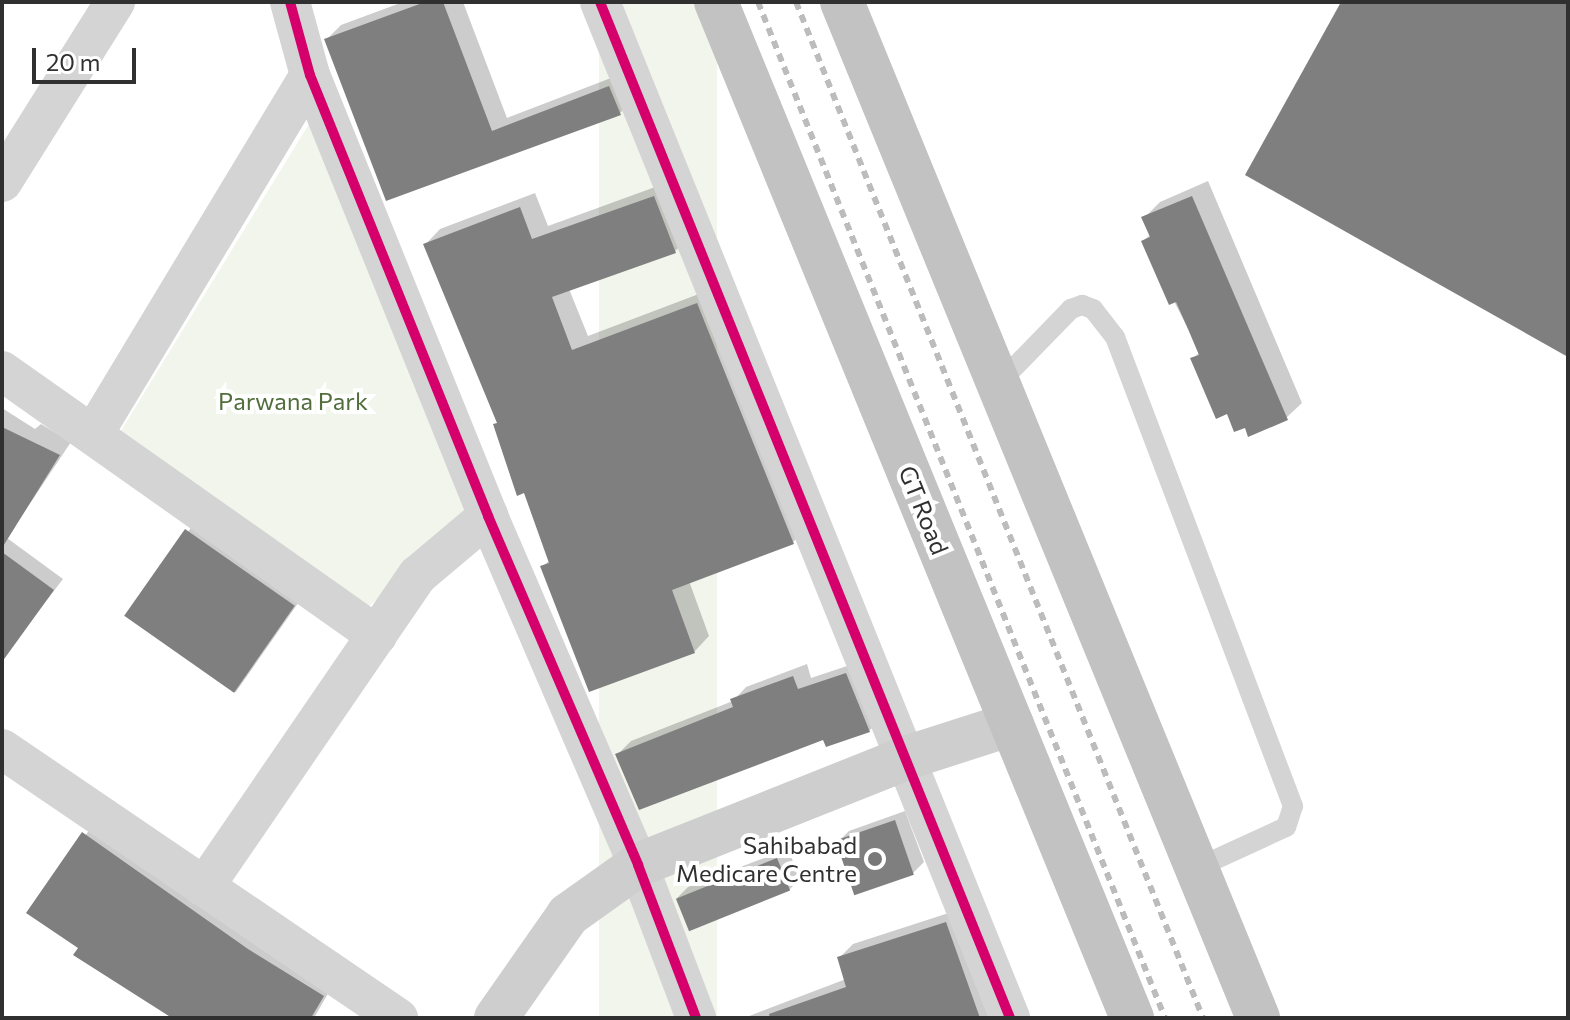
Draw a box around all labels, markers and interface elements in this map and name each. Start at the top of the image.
scale bar [36,32,140,82]
text: 20 m [46,47,100,76]
park label: Parwana Park [218,387,368,415]
street label: GT Road [893,461,955,559]
place label: Sahibabad Medicare Centre [676,831,857,887]
marker: Sahibabad Medicare Centre [864,848,886,870]

